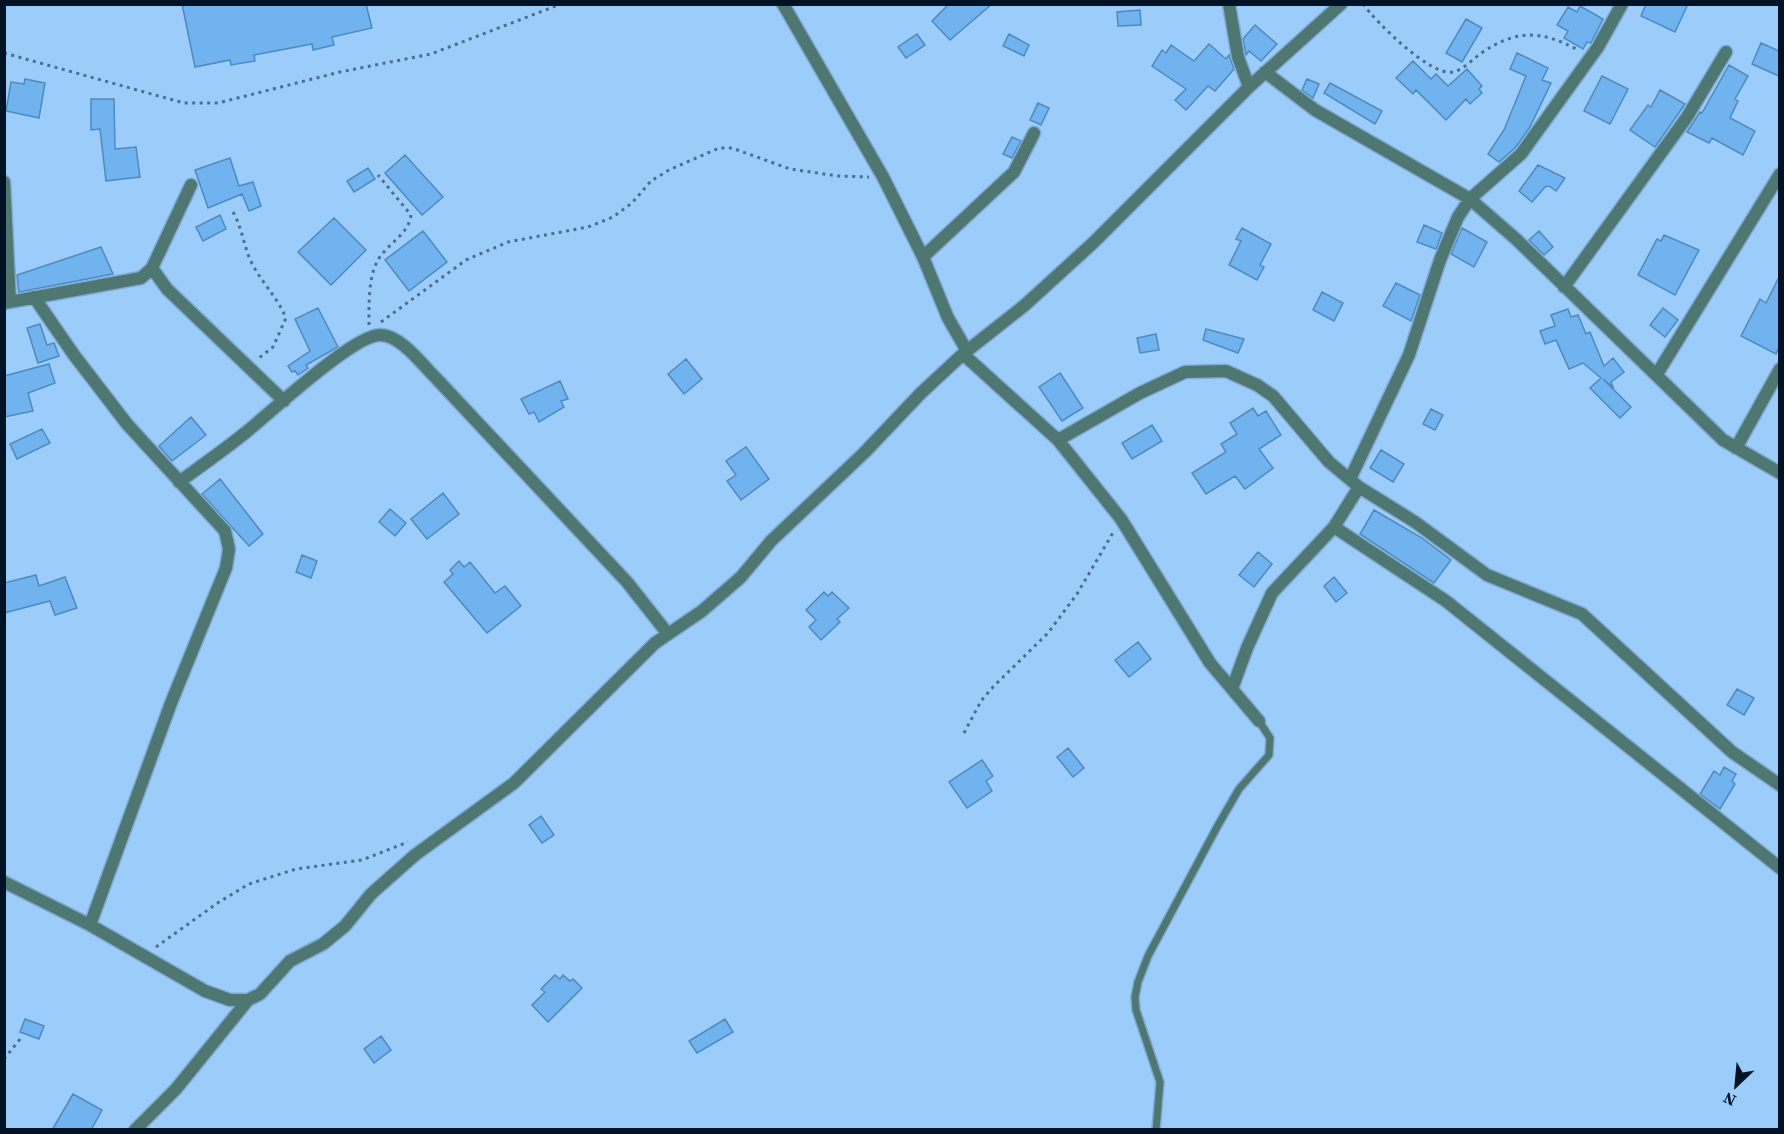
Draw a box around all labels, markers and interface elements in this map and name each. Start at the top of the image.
north arrow [1706,1056,1766,1116]
text: N [1719,1087,1739,1112]

